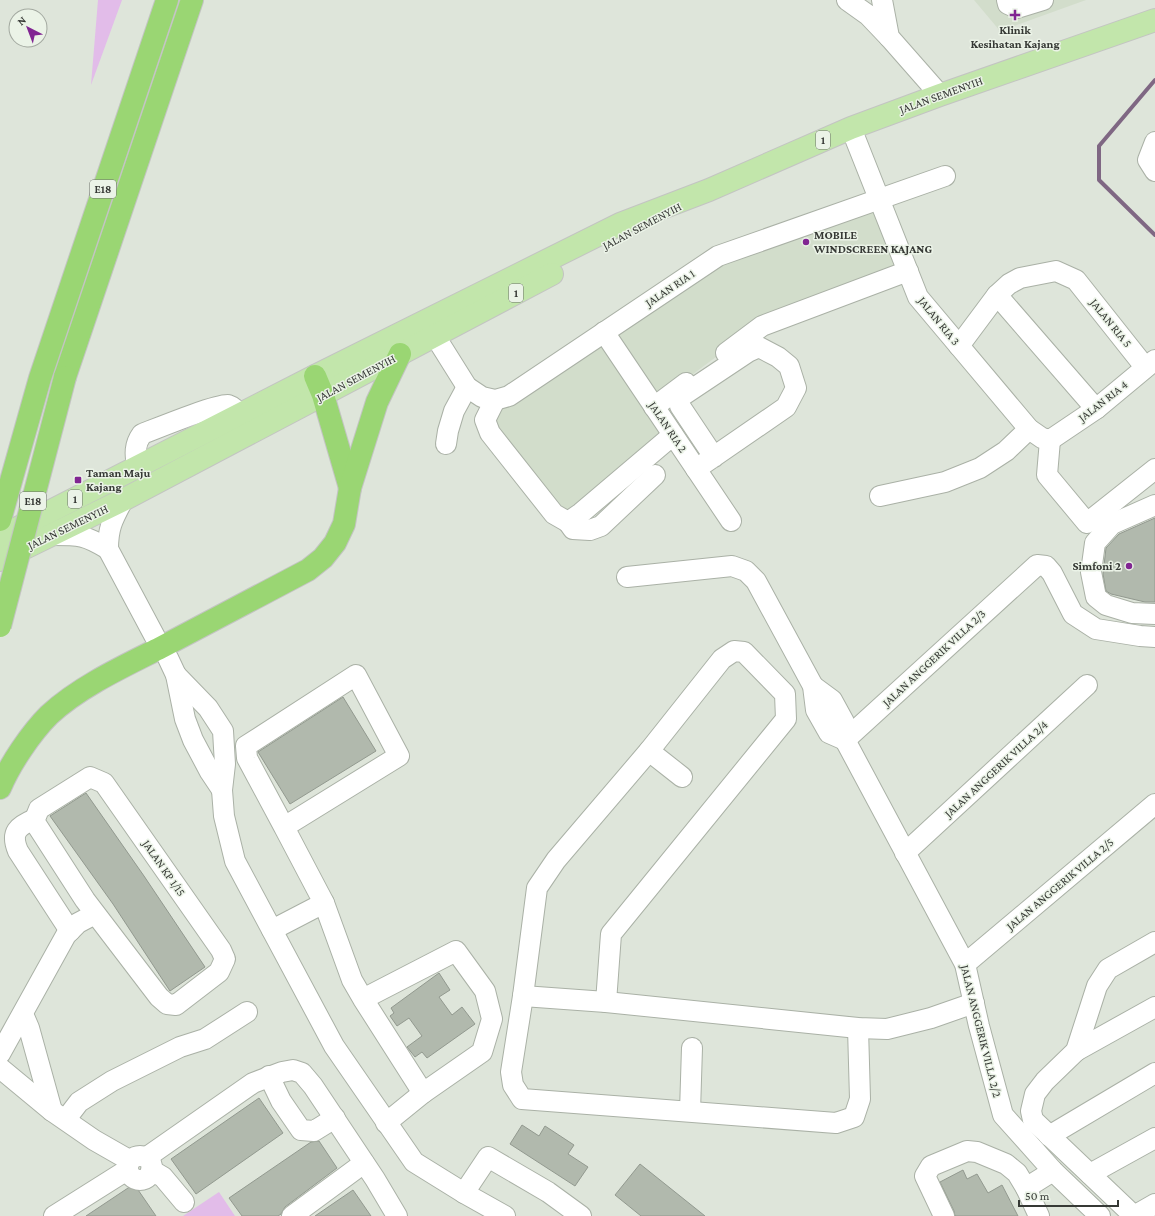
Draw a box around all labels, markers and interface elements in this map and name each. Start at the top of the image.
north arrow [8,8,48,48]
marker: Klinik Kesihatan Kajang [1009,9,1021,21]
text: N [15,13,28,28]
place label: Klinik Kesihatan Kajang [971,23,1059,51]
street label: JALAN SEMENYIH [896,73,985,117]
road number: 1 [816,131,830,149]
road number: E18 [90,180,116,198]
street label: JALAN SEMENYIH [599,199,684,253]
place label: MOBILE WINDSCREEN KAJANG [813,228,932,256]
marker: MOBILE WINDSCREEN KAJANG [801,237,811,247]
street label: JALAN RIA 1 [642,266,697,310]
road number: 1 [509,284,523,302]
street label: JALAN RIA 3 [915,293,963,348]
street label: JALAN RIA 5 [1087,295,1135,350]
street label: JALAN SEMENYIH [313,351,398,405]
street label: JALAN RIA 4 [1075,377,1130,425]
street label: JALAN RIA 2 [645,398,690,455]
place label: Taman Maju Kajang [86,466,150,494]
marker: Taman Maju Kajang [73,475,83,485]
road number: 1 [68,490,82,508]
road number: E18 [20,492,46,510]
street label: JALAN SEMENYIH [25,501,111,553]
place label: Simfoni 2 [1073,559,1121,573]
marker: Simfoni 2 [1124,561,1134,571]
street label: JALAN ANGGERIK VILLA 2/3 [879,606,989,710]
street label: JALAN ANGGERIK VILLA 2/4 [941,717,1051,821]
street label: JALAN ANGGERIK VILLA 2/5 [1003,835,1117,934]
street label: JALAN KP 1/15 [139,836,189,899]
street label: JALAN ANGGERIK VILLA 2/2 [957,962,1004,1099]
scale bar [1019,1182,1118,1208]
text: 50 m [1025,1189,1050,1203]

